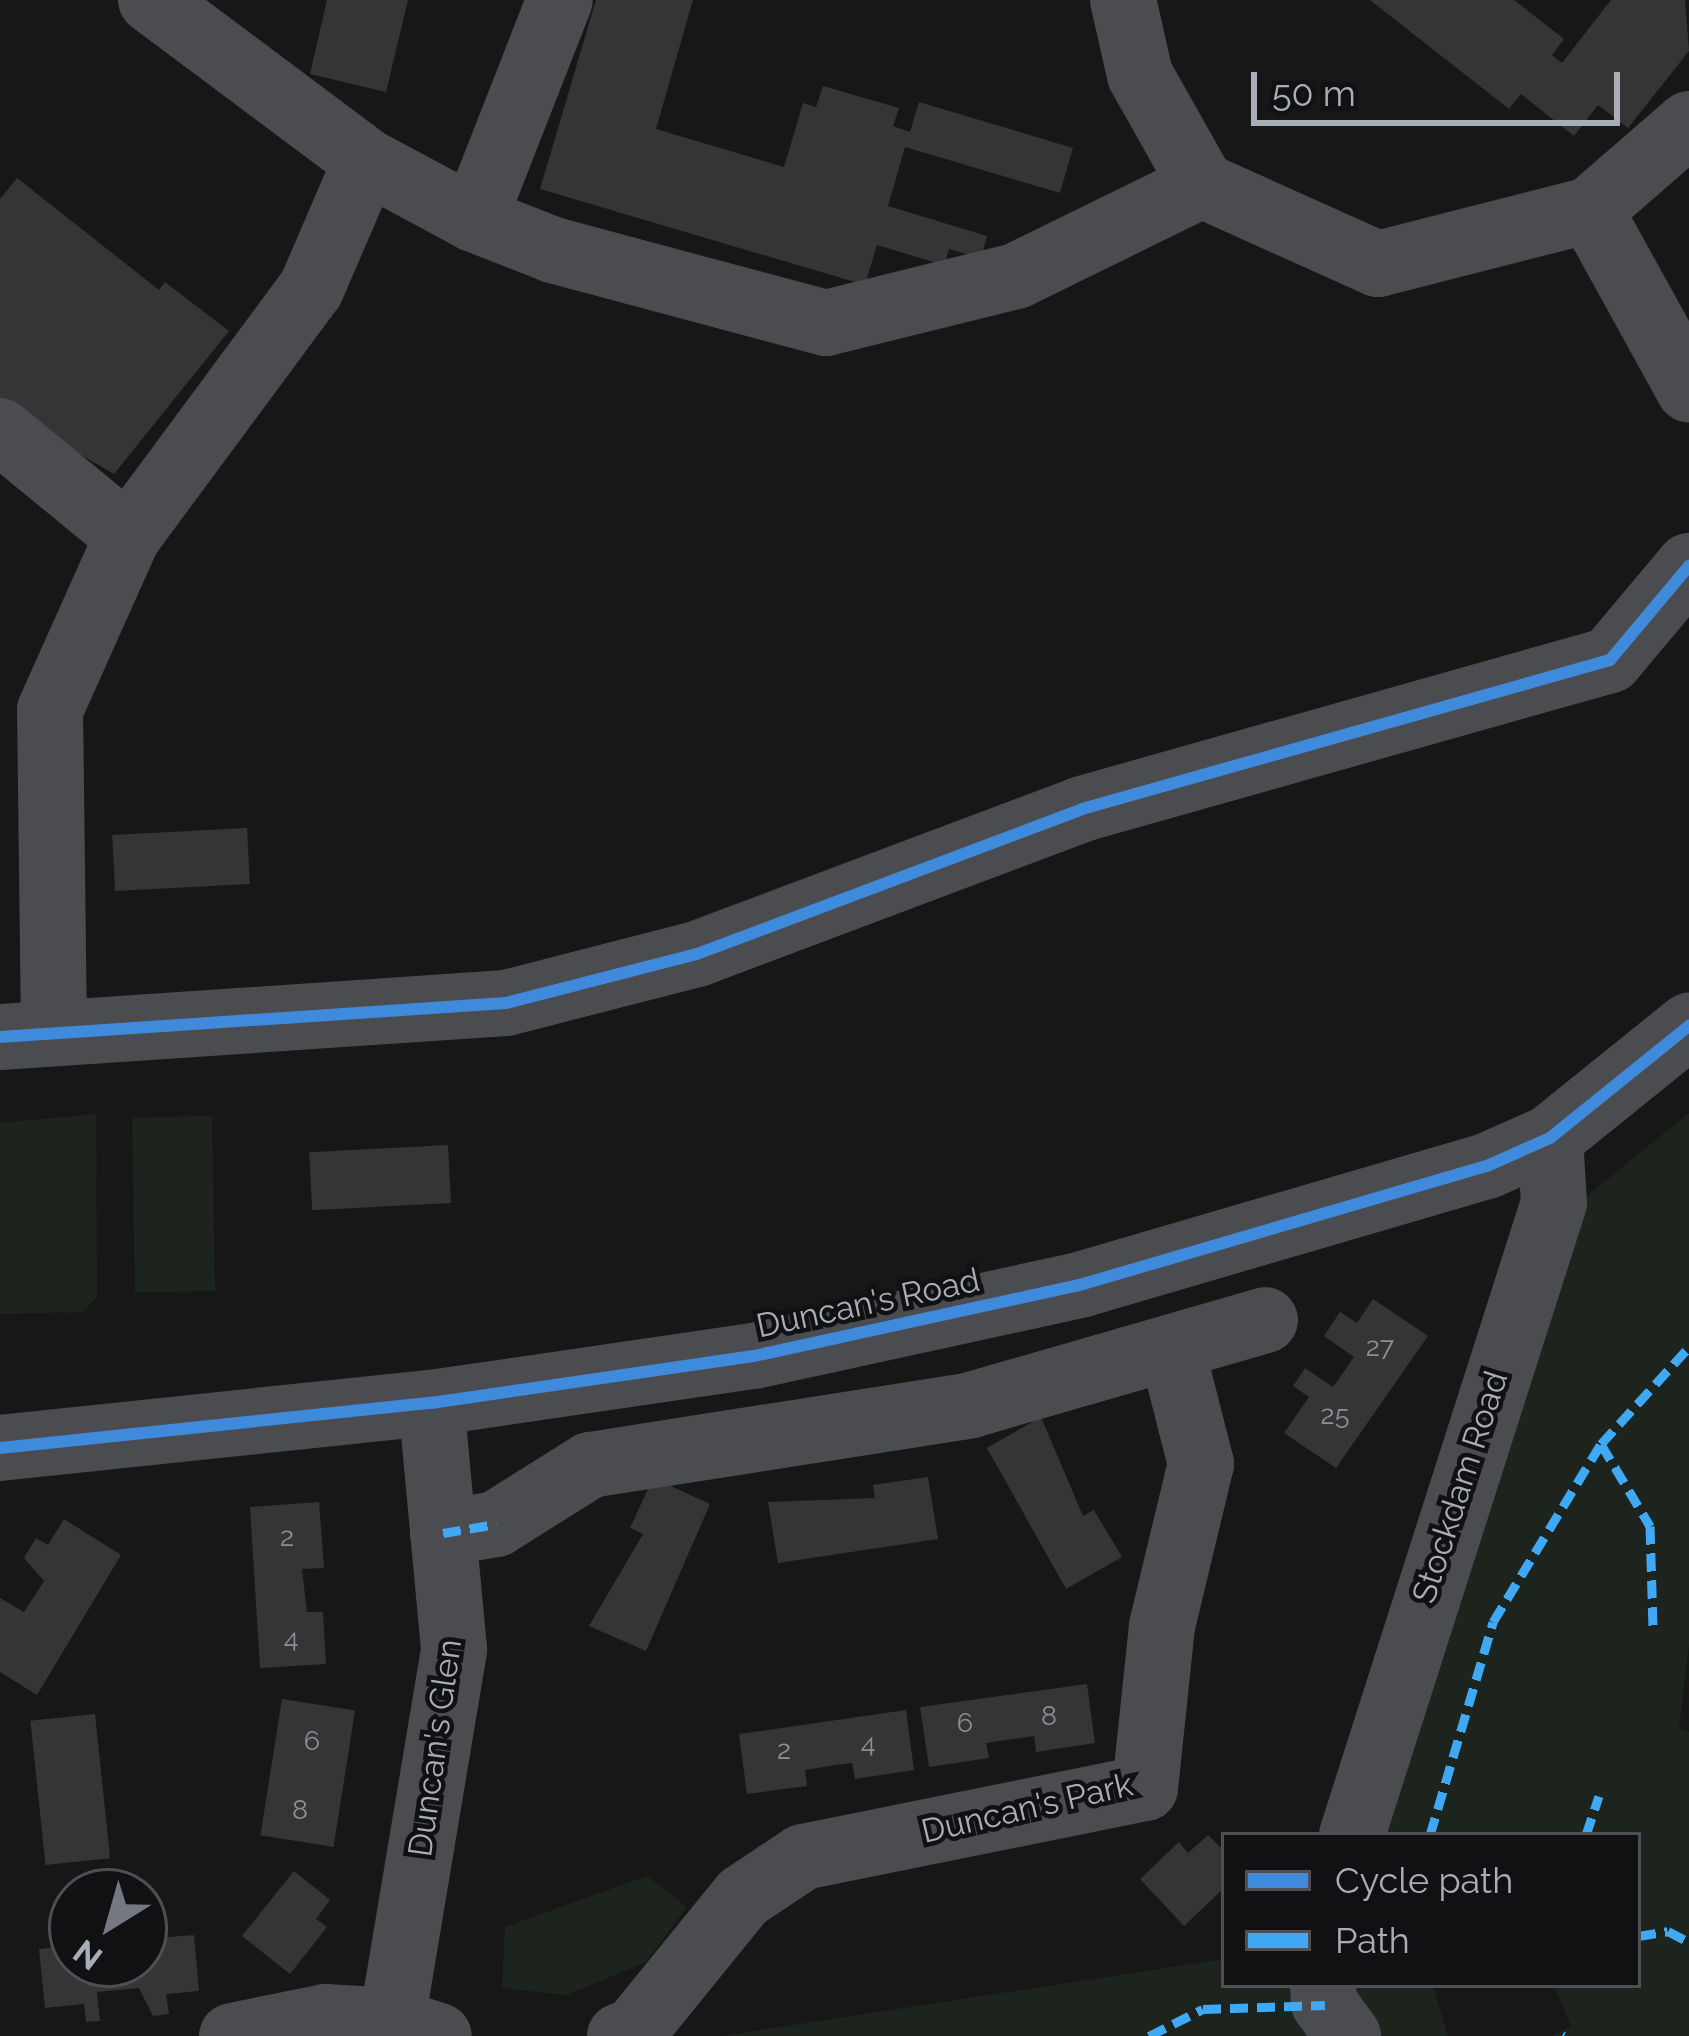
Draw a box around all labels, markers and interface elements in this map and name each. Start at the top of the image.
scale bar [1257,48,1626,122]
text: 50 m [1272,72,1356,114]
street label: Duncan's Road [753,1260,983,1346]
house number: 27 [1366,1331,1394,1363]
street label: Stockdam Road [1404,1366,1516,1608]
house number: 25 [1321,1399,1349,1431]
house number: 2 [280,1521,294,1553]
house number: 4 [284,1622,298,1654]
street label: Duncan's Glen [400,1637,470,1859]
house number: 8 [1041,1700,1057,1732]
house number: 6 [957,1707,973,1739]
house number: 6 [304,1725,320,1757]
house number: 4 [861,1727,875,1759]
house number: 2 [777,1734,791,1766]
street label: Duncan's Park [918,1764,1136,1852]
house number: 8 [292,1794,308,1826]
legend [1221,1832,1641,1988]
text: Cycle path [1335,1859,1513,1901]
north arrow [48,1868,168,1988]
text: Path [1335,1919,1410,1961]
text: N [66,1932,110,1978]

